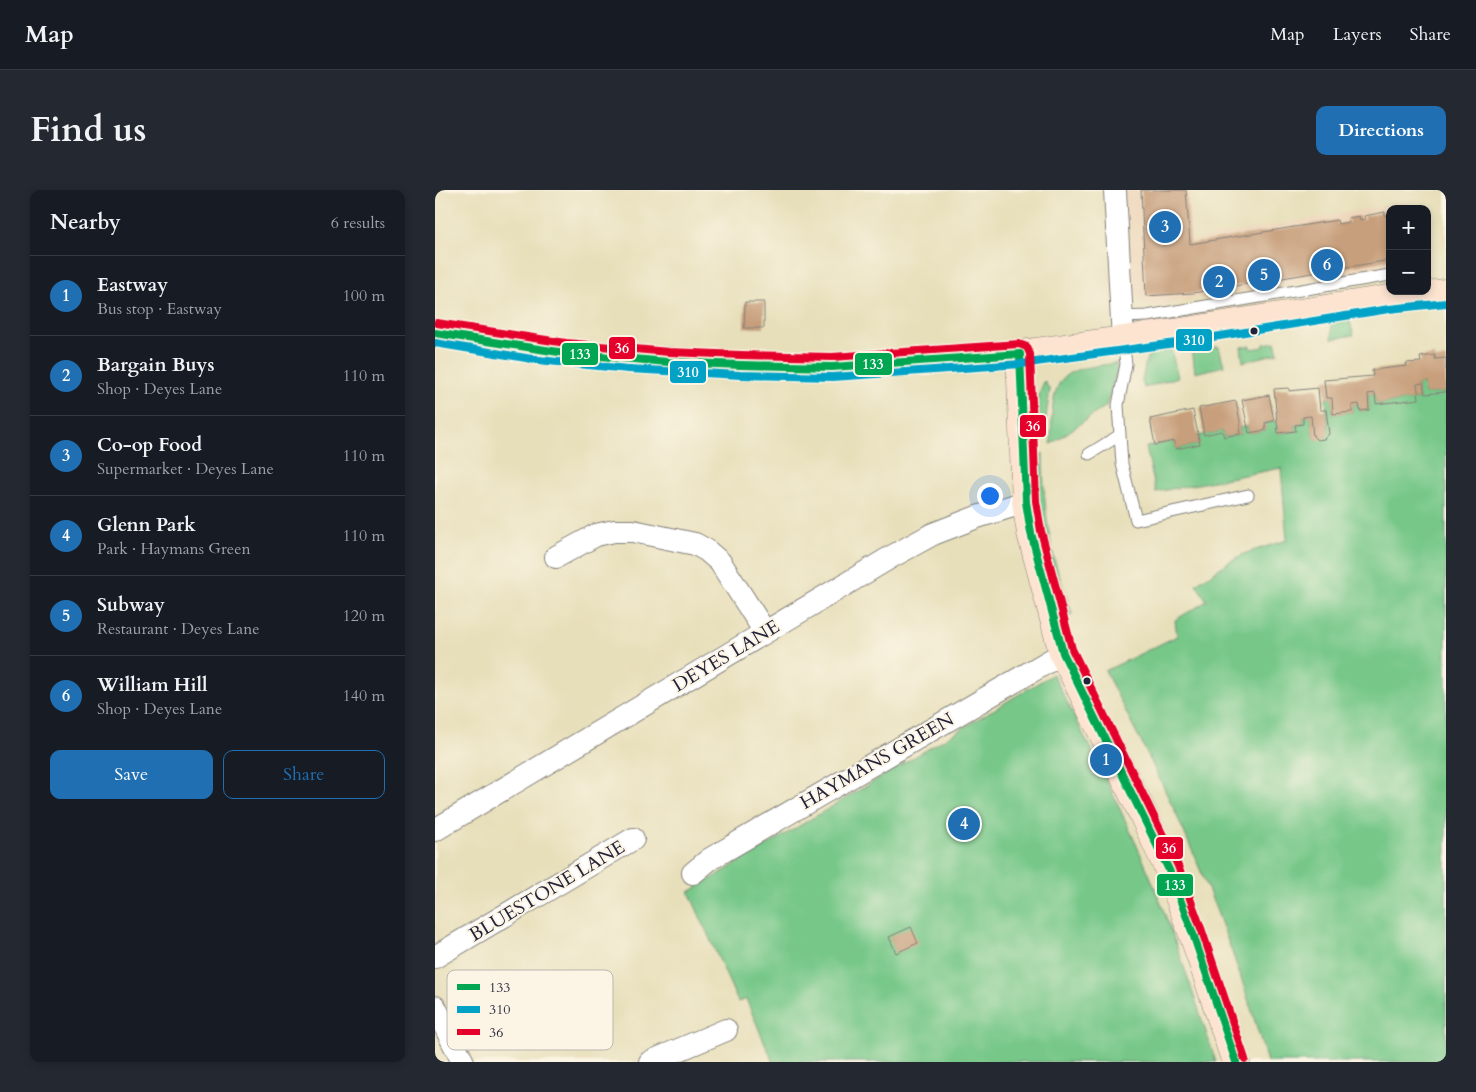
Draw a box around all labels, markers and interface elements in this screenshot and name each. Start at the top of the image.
text: Map [25,18,74,51]
text: Map [1270,22,1305,47]
text: Layers [1333,22,1382,47]
text: Share [1410,22,1451,47]
text: Find us [30,106,146,154]
button: Directions [1316,106,1446,155]
map controls [1386,205,1431,295]
button: + [1386,205,1431,250]
text: Nearby [50,208,121,237]
pin: 3 [1149,208,1181,246]
text: 6 results [331,212,385,234]
pin: 6 [1311,246,1343,284]
button: − [1386,250,1431,295]
pin: 5 [1248,256,1280,294]
pin: 2 [1203,263,1235,301]
text: Eastway [97,272,168,298]
text: 1 [62,285,70,307]
text: 100 m [343,285,385,307]
text: Bus stop · Eastway [97,298,222,320]
unlabelled marker [1249,326,1259,336]
line badge: 310 [1175,328,1213,352]
text: 310 [1183,331,1205,350]
line badge: 36 [608,336,636,360]
text: 36 [615,339,629,358]
line badge: 133 [561,342,599,366]
text: 133 [569,345,591,364]
text: Bargain Buys [97,352,214,378]
line badge: 133 [854,352,893,376]
text: 133 [862,355,884,374]
line badge: 310 [669,360,707,384]
text: 310 [677,363,699,382]
text: 2 [62,365,70,387]
text: 110 m [343,365,385,387]
text: Shop · Deyes Lane [97,378,222,400]
line badge: 36 [1019,414,1047,438]
text: 36 [1026,417,1040,436]
text: Co-op Food [97,432,202,458]
text: 3 [62,445,70,467]
text: 110 m [343,445,385,467]
text: Supermarket · Deyes Lane [97,458,274,480]
your location [977,483,1003,509]
text: Glenn Park [97,512,196,538]
text: 4 [62,525,70,547]
text: 110 m [343,525,385,547]
text: Park · Haymans Green [97,538,250,560]
text: Subway [97,592,165,618]
text: 5 [62,605,70,627]
text: 120 m [343,605,385,627]
street label: DEYES LANE [668,614,784,698]
text: Restaurant · Deyes Lane [97,618,260,640]
text: William Hill [97,672,208,698]
unlabelled marker [1082,676,1092,686]
text: 6 [62,685,70,707]
text: 140 m [343,685,385,707]
text: Shop · Deyes Lane [97,698,222,720]
street label: HAYMANS GREEN [795,706,959,816]
pin: 1 [1090,741,1122,779]
button: Save [50,750,213,799]
button: Share [223,750,385,799]
pin: 4 [948,805,980,843]
street label: BLUESTONE LANE [464,834,630,948]
line badge: 36 [1155,836,1184,860]
text: 36 [1162,839,1176,858]
line badge: 133 [1156,873,1194,897]
text: 133 [1164,876,1186,895]
legend [447,970,613,1050]
text: 133 [489,978,511,997]
text: 310 [489,1000,511,1019]
text: 36 [489,1023,503,1042]

